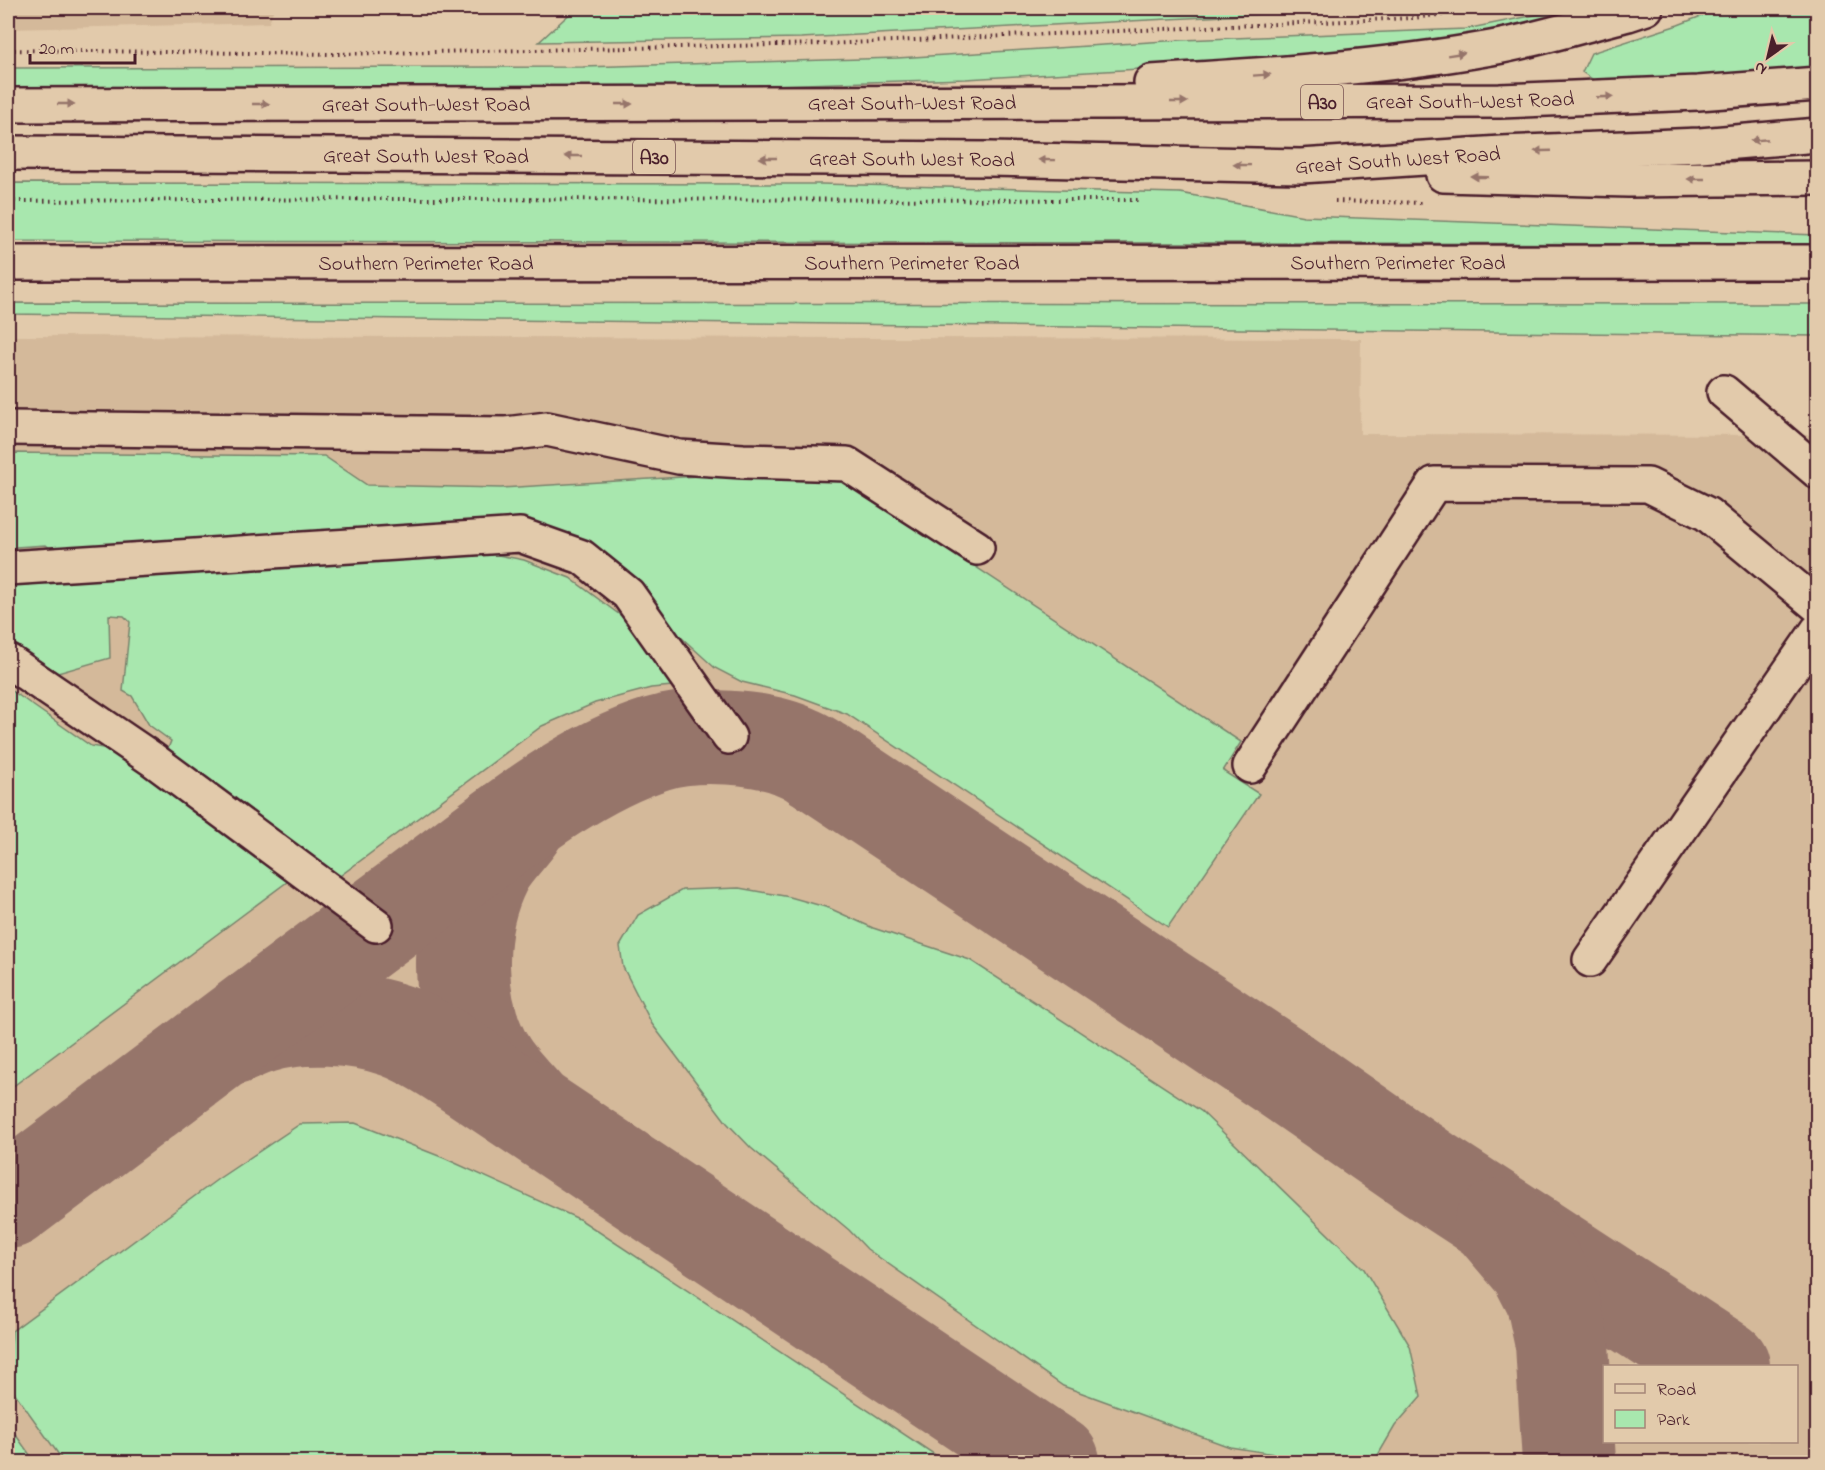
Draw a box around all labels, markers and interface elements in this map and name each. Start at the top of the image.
scale bar [30,27,135,65]
north arrow [1738,27,1798,87]
text: 20 m [39,37,74,63]
one-way arrow [1446,49,1465,58]
text: N [1749,55,1772,81]
one-way arrow [1252,70,1271,80]
road number: A30 [1301,85,1343,119]
street label: Great South-West Road [1366,85,1575,118]
street label: Great South-West Road [808,89,1016,120]
street label: Great South-West Road [322,91,530,121]
one-way arrow [1595,92,1614,102]
one-way arrow [1169,97,1188,107]
one-way arrow [251,99,270,109]
one-way arrow [614,99,633,109]
one-way arrow [56,100,75,109]
one-way arrow [1750,135,1769,145]
road number: A30 [633,140,675,174]
street label: Great South West Road [1294,140,1502,183]
street label: Great South West Road [323,142,529,173]
street label: Great South West Road [809,145,1015,177]
one-way arrow [1534,147,1553,156]
one-way arrow [564,151,583,161]
one-way arrow [759,153,778,163]
one-way arrow [1038,156,1057,165]
one-way arrow [1233,160,1252,169]
one-way arrow [1471,172,1490,182]
one-way arrow [1687,174,1706,184]
street label: Southern Perimeter Road [804,249,1020,280]
street label: Southern Perimeter Road [1290,249,1506,279]
street label: Southern Perimeter Road [318,250,534,280]
legend [1603,1365,1798,1443]
text: Road [1657,1378,1696,1404]
text: Park [1657,1408,1690,1434]

